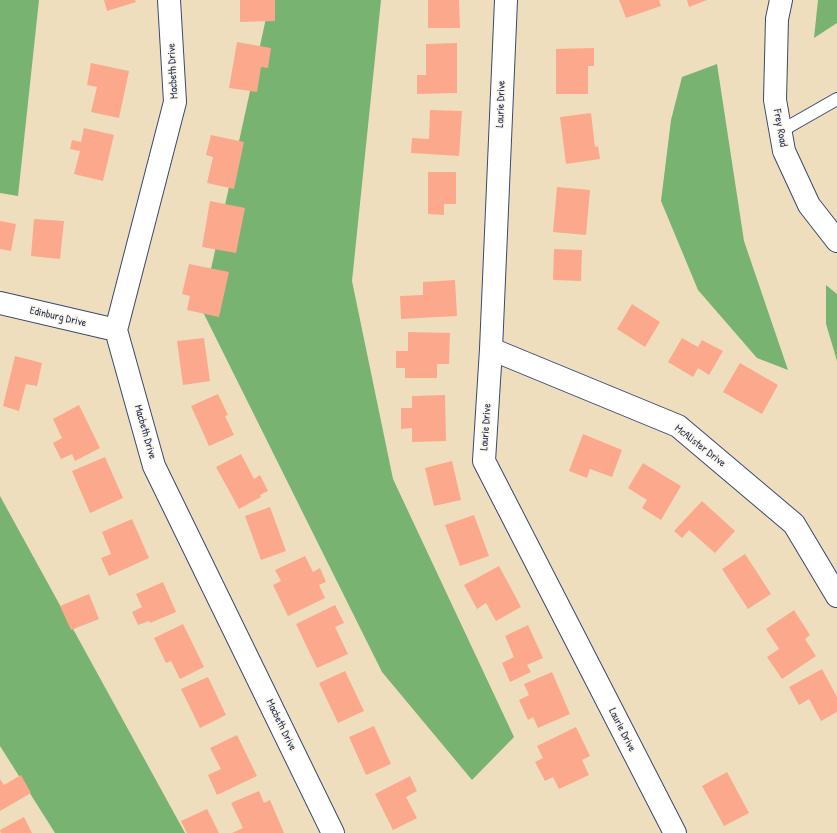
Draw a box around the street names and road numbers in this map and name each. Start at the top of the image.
street label: Macbeth Drive [165,43,181,99]
street label: Laurie Drive [494,80,508,128]
street label: Frey Road [770,108,790,148]
street label: Edinburg Drive [28,304,88,330]
street label: Macbeth Drive [131,403,159,461]
street label: Laurie Drive [478,403,494,451]
street label: McAlister Drive [672,422,728,470]
street label: Macbeth Drive [263,697,299,753]
street label: Laurie Drive [605,706,639,754]

